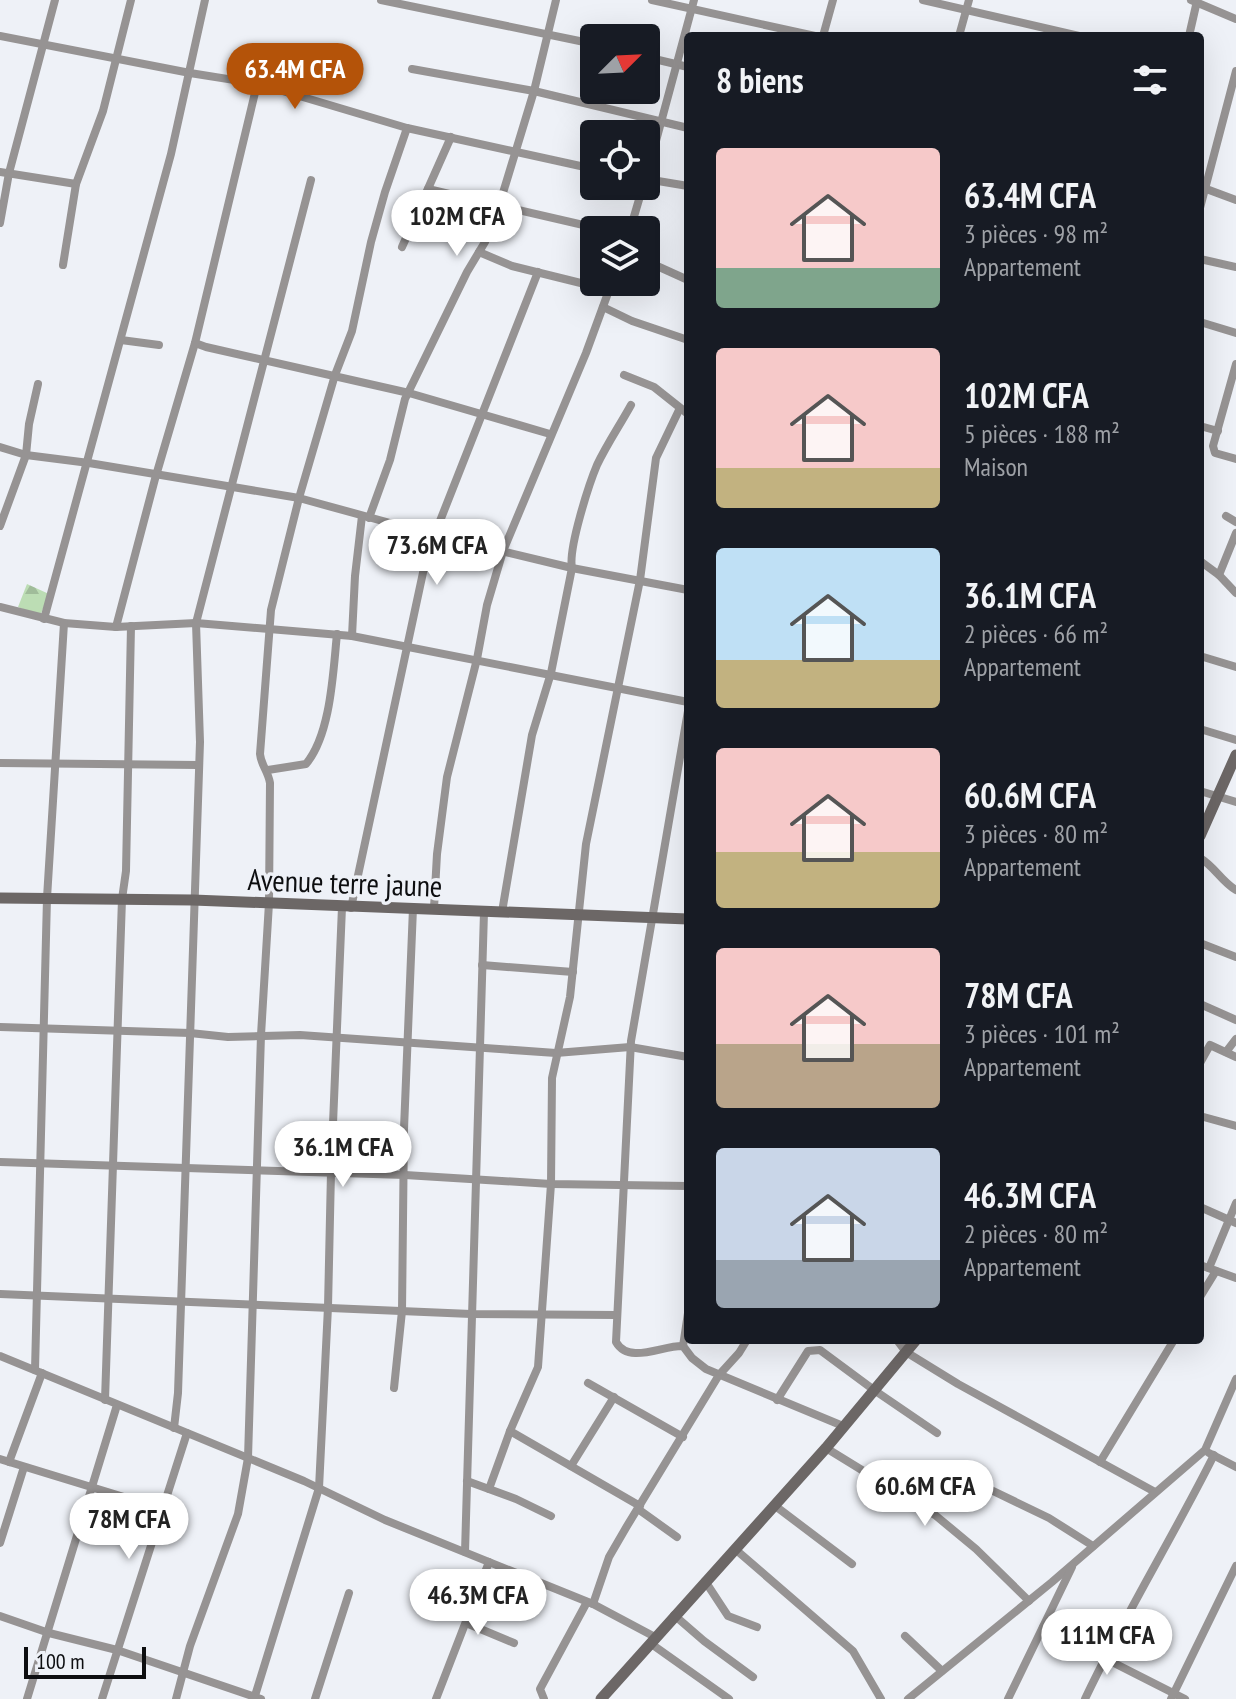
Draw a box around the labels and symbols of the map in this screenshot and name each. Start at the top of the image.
north arrow [580,24,660,104]
pin: 63.4M CFA [203,43,387,111]
pin: 102M CFA [374,190,540,258]
pin: 73.6M CFA [345,519,529,587]
street label: Avenue terre jaune [247,859,443,905]
pin: 36.1M CFA [251,1121,435,1189]
pin: 60.6M CFA [833,1460,1017,1528]
pin: 78M CFA [55,1493,203,1561]
pin: 46.3M CFA [386,1569,570,1637]
pin: 111M CFA [1024,1609,1190,1677]
scale bar [24,1643,146,1679]

